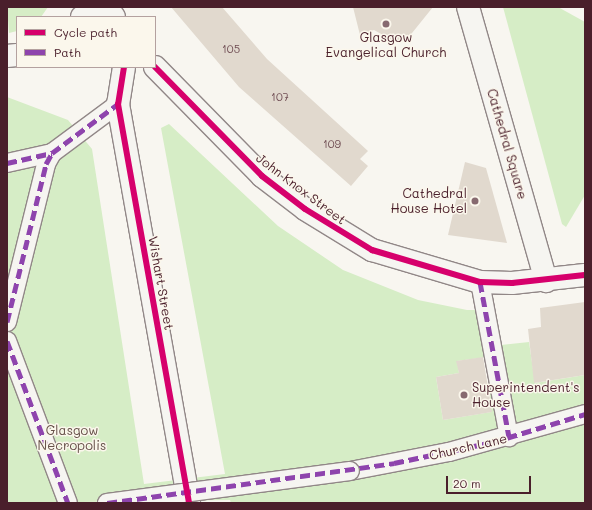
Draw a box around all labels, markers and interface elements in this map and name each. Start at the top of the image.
legend [16,16,156,68]
marker: Glasgow Evangelical Church [381,19,391,29]
text: Cycle path [54,24,117,40]
place label: Glasgow Evangelical Church [326,30,446,61]
house number: 105 [222,42,240,56]
text: Path [54,44,81,60]
street label: Cathedral Square [484,87,530,201]
house number: 107 [271,90,289,104]
house number: 109 [323,137,341,151]
street label: John Knox Street [253,150,349,228]
place label: Cathedral House Hotel [390,186,467,217]
marker: Cathedral House Hotel [470,196,480,206]
street label: Wishart Street [145,235,177,331]
place label: Superintendent's House [472,380,580,411]
marker: Superintendent's House [459,390,469,400]
park label: Glasgow Necropolis [38,423,106,454]
street label: Church Lane [427,430,509,464]
scale bar [448,468,533,494]
text: 20 m [453,475,481,491]

